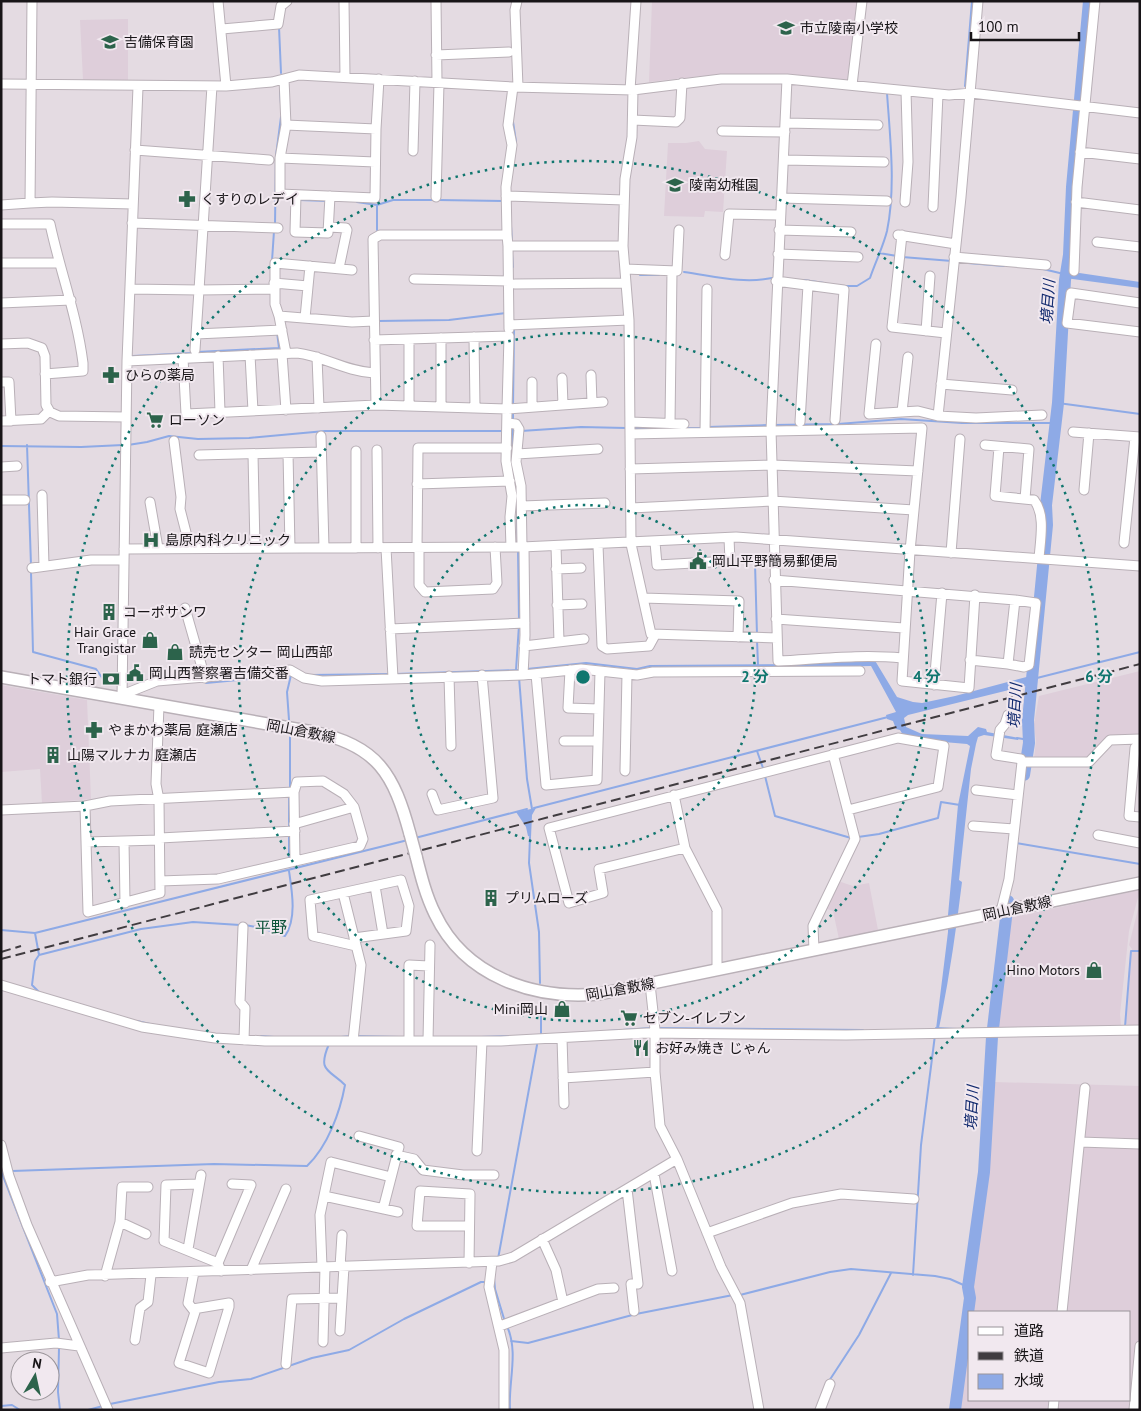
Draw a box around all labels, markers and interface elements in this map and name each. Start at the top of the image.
scale bar [971,10,1078,42]
text: 100 m [978,17,1019,36]
school or university icon: 市立陵南小学校 [776,18,796,38]
place label: 市立陵南小学校 [800,19,898,37]
school or university icon: 吉備保育園 [100,32,120,52]
place label: 吉備保育園 [124,33,194,51]
school or university icon: 陵南幼稚園 [665,175,685,195]
place label: 陵南幼稚園 [689,176,759,194]
pharmacy icon: くすりのレデイ [177,189,197,209]
place label: くすりのレデイ [201,190,299,208]
water label: 境目川 [1036,277,1059,325]
pharmacy icon: ひらの薬局 [101,365,121,385]
place label: ひらの薬局 [125,366,195,384]
supermarket icon: ローソン [145,410,165,430]
place label: ローソン [169,411,225,429]
hospital icon: 島原内科クリニック [141,530,161,550]
place label: 島原内科クリニック [165,531,291,549]
public building icon: 岡山平野簡易郵便局 [688,551,708,571]
place label: 岡山平野簡易郵便局 [712,552,838,570]
building icon: コーポサンワ [99,602,119,622]
place label: コーポサンワ [123,603,207,621]
place label: Hair Grace Trangistar [74,623,136,657]
shop icon: Hair Grace Trangistar [140,630,160,650]
shop icon: 読売センター 岡山西部 [165,642,185,662]
place label: 読売センター 岡山西部 [189,643,333,661]
public building icon: 岡山西警察署吉備交番 [125,663,145,683]
place label: 岡山西警察署吉備交番 [149,664,289,682]
text: 2 分 [741,667,769,686]
text: 4 分 [913,667,941,686]
text: 6 分 [1085,667,1113,686]
centre of rings [574,668,592,686]
bank icon: トマト銀行 [101,669,121,689]
place label: トマト銀行 [27,670,97,688]
water label: 境目川 [1004,681,1025,729]
street label: 岡山倉敷線 [265,715,337,747]
pharmacy icon: やまかわ薬局 庭瀬店 [84,720,104,740]
place label: やまかわ薬局 庭瀬店 [108,721,238,739]
building icon: 山陽マルナカ 庭瀬店 [43,745,63,765]
place label: 山陽マルナカ 庭瀬店 [67,746,197,764]
building icon: プリムローズ [481,888,501,908]
place label: プリムローズ [505,889,588,907]
street label: 岡山倉敷線 [981,892,1053,924]
district label: 平野 [255,917,287,937]
shop icon: Hino Motors [1084,960,1104,980]
place label: Hino Motors [1007,961,1080,979]
street label: 岡山倉敷線 [584,974,656,1004]
shop icon: Mini岡山 [552,999,572,1019]
place label: Mini岡山 [494,1000,548,1018]
supermarket icon: セブン-イレブン [619,1008,639,1028]
place label: セブン-イレブン [643,1009,746,1027]
restaurant icon: お好み焼き じゃん [631,1038,651,1058]
place label: お好み焼き じゃん [655,1039,771,1057]
water label: 境目川 [961,1083,982,1131]
legend [968,1311,1131,1401]
text: 道路 [1014,1321,1044,1340]
text: 鉄道 [1014,1346,1044,1365]
north arrow [10,1351,60,1401]
text: N [31,1354,43,1373]
text: 水域 [1014,1371,1044,1390]

